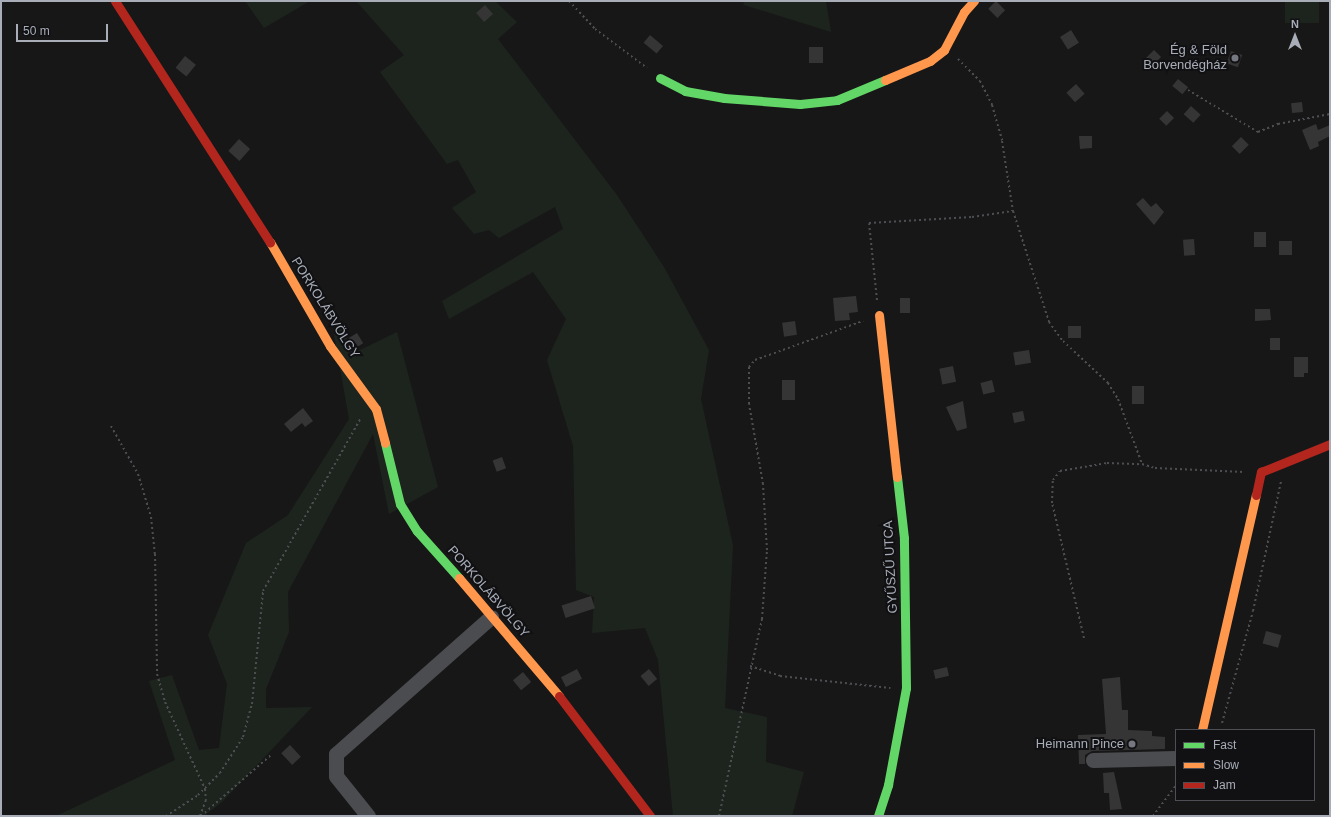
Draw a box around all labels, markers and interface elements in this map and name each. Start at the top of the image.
scale bar [18,16,110,42]
north arrow [1275,16,1315,56]
text: N [1291,18,1299,30]
text: 50 m [23,24,50,38]
place label: Ég & Föld Borvendégház [1143,43,1227,74]
marker: Ég & Föld Borvendégház [1230,53,1240,63]
street label: PORKOLÁBVÖLGY [288,255,362,361]
street label: GYŰSZŰ UTCA [881,520,901,614]
street label: PORKOLÁBVÖLGY [444,543,532,641]
legend [1175,729,1315,801]
place label: Heimann Pince [1036,736,1124,752]
text: Fast [1213,738,1236,752]
marker: Heimann Pince [1127,739,1137,749]
text: Slow [1213,758,1239,772]
text: Jam [1213,778,1236,792]

